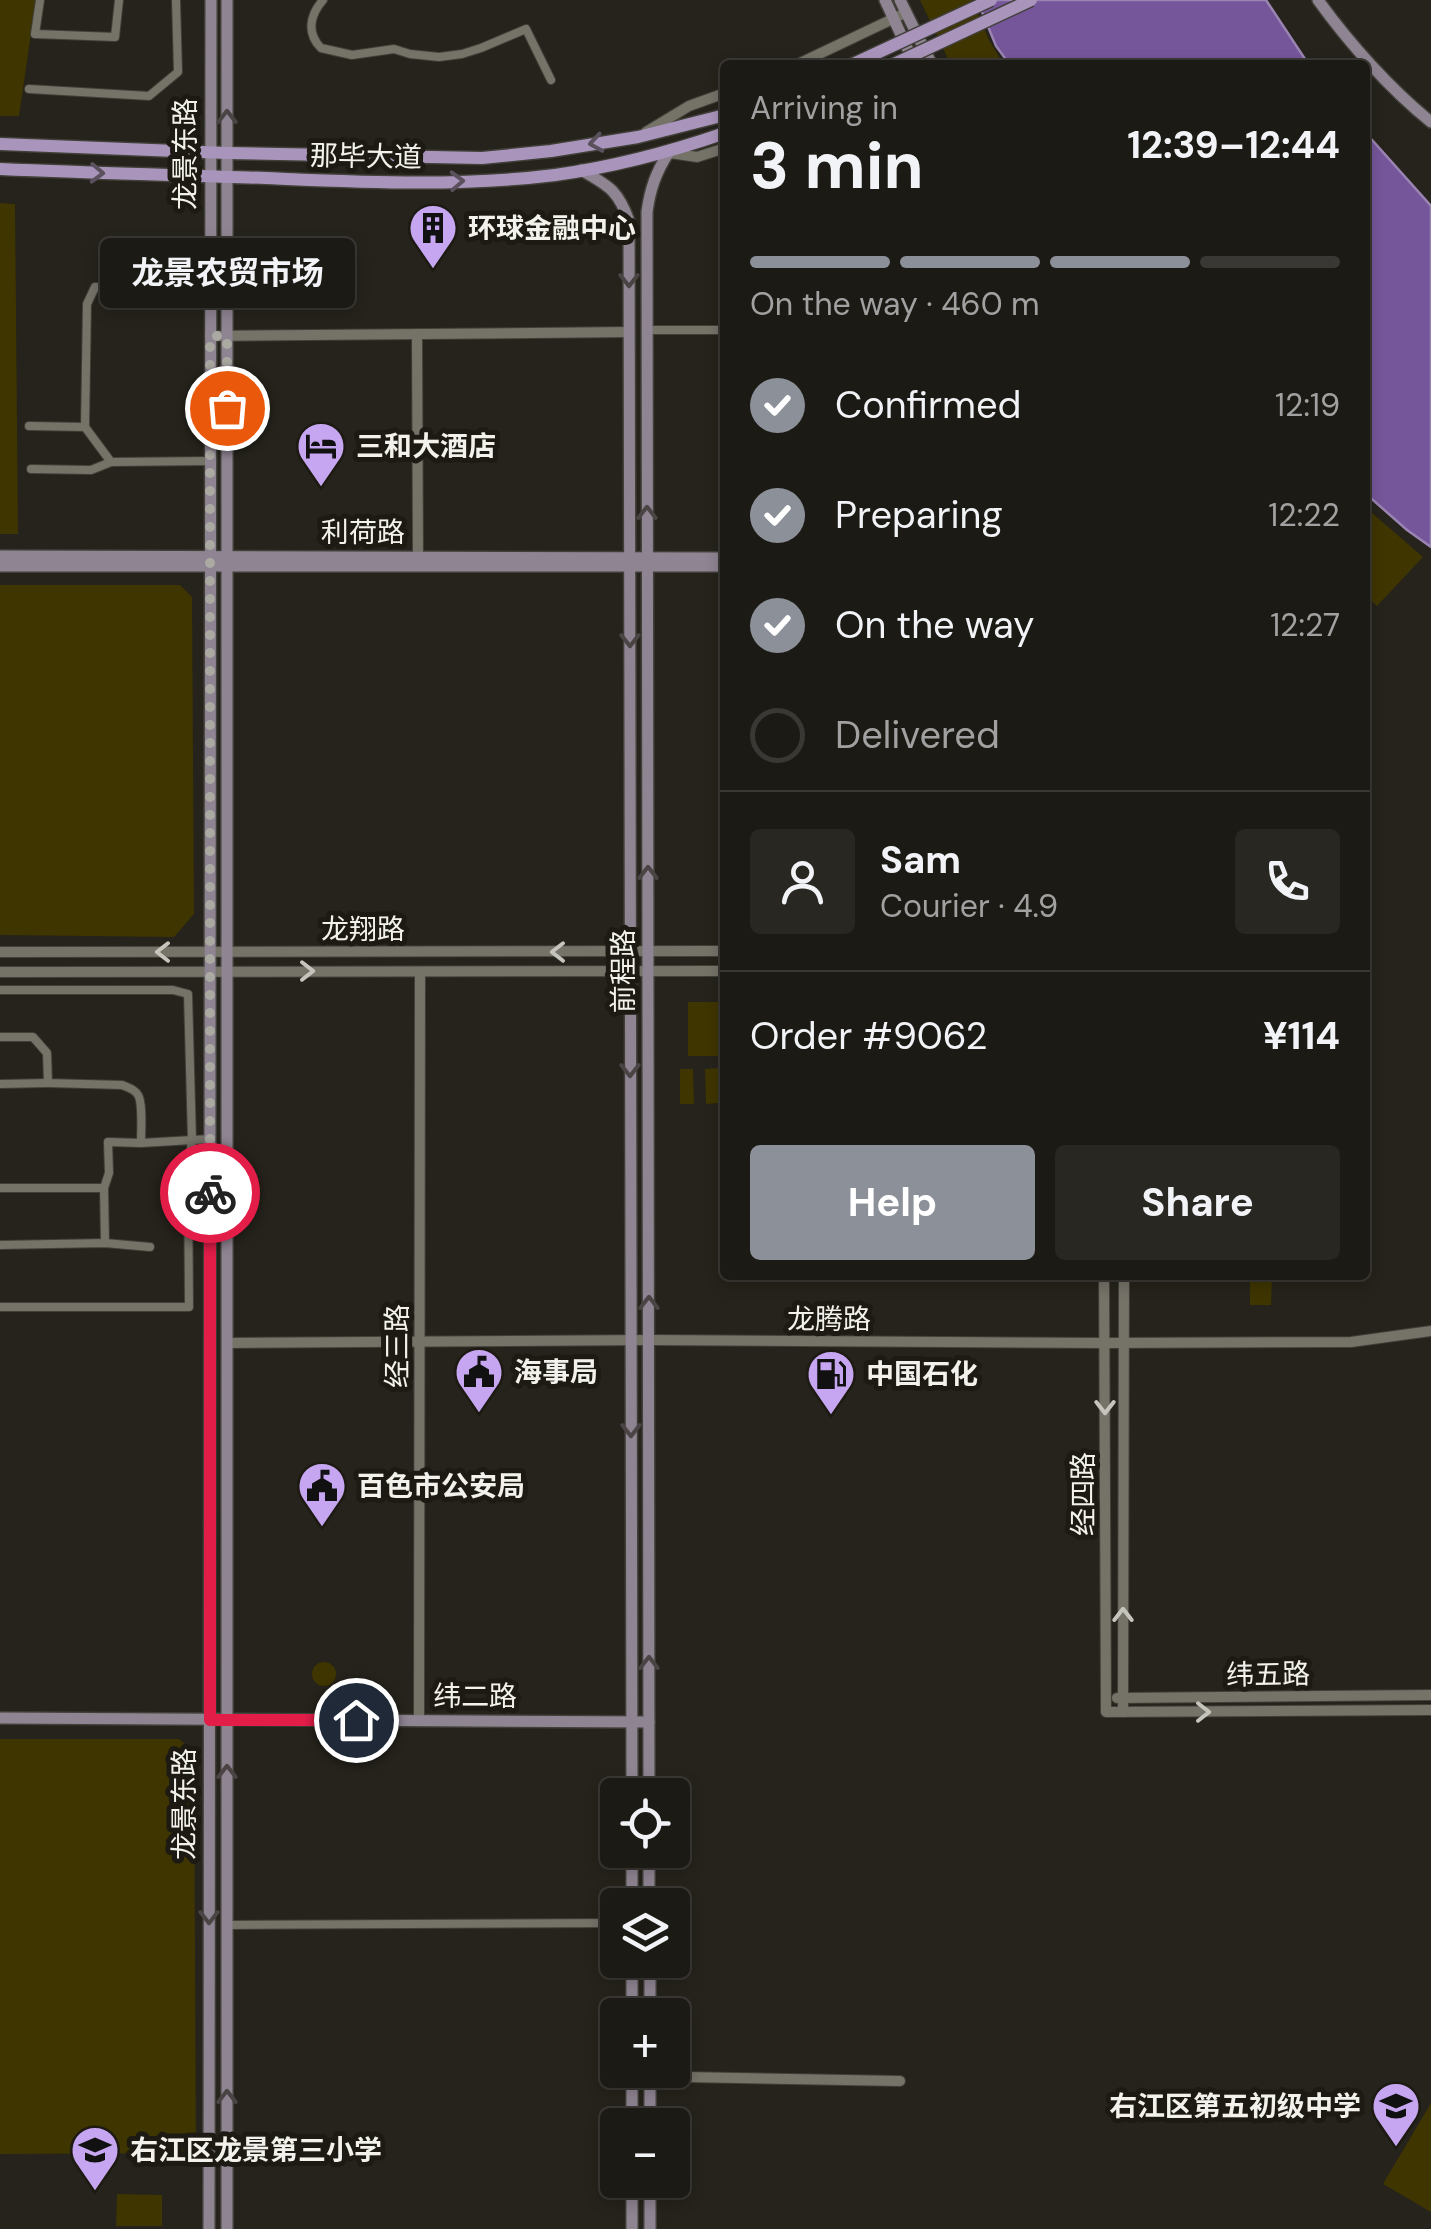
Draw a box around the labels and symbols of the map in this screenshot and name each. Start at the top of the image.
street label: 龙景东路 [167,98,204,210]
one-way arrow [216,108,238,124]
one-way arrow [588,132,604,153]
street label: 那毕大道 [310,137,422,176]
one-way arrow [90,162,106,183]
one-way arrow [450,171,466,192]
building icon: 环球金融中心 [407,202,459,270]
place label: 环球金融中心 [468,210,636,247]
callout: 龙景农贸市场 [100,238,354,308]
one-way arrow [618,274,640,289]
pin [185,366,270,451]
hotel icon: 三和大酒店 [295,420,347,488]
place label: 三和大酒店 [356,428,496,465]
one-way arrow [636,504,658,520]
street label: 利荷路 [321,514,405,551]
one-way arrow [619,634,641,649]
one-way arrow [637,864,659,880]
street label: 龙翔路 [321,911,405,948]
street label: 前程路 [605,929,642,1013]
one-way arrow [154,941,170,963]
one-way arrow [549,941,564,963]
one-way arrow [300,960,316,982]
one-way arrow [619,1064,641,1079]
courier [160,1143,260,1243]
one-way arrow [638,1294,659,1310]
street label: 龙腾路 [787,1301,871,1338]
street label: 经三路 [379,1304,416,1388]
public building icon: 海事局 [453,1346,505,1414]
fuel station icon: 中国石化 [805,1348,857,1416]
place label: 海事局 [514,1354,598,1391]
place label: 中国石化 [866,1356,978,1393]
one-way arrow [1094,1400,1116,1416]
one-way arrow [620,1424,642,1439]
street label: 经四路 [1065,1452,1102,1536]
public building icon: 百色市公安局 [296,1460,348,1528]
place label: 百色市公安局 [357,1468,525,1505]
one-way arrow [1112,1606,1134,1622]
one-way arrow [638,1654,660,1670]
street label: 纬五路 [1226,1655,1310,1694]
pin [314,1678,399,1763]
street label: 纬二路 [433,1678,517,1715]
one-way arrow [1196,1701,1212,1722]
street label: 龙景东路 [166,1748,203,1860]
one-way arrow [216,1763,238,1778]
one-way arrow [198,1910,220,1926]
school or university icon: 右江区第五初级中学 [1370,2080,1422,2148]
one-way arrow [216,2088,238,2104]
place label: 右江区第五初级中学 [1109,2088,1361,2125]
school or university icon: 右江区龙景第三小学 [69,2124,121,2192]
place label: 右江区龙景第三小学 [130,2132,382,2169]

